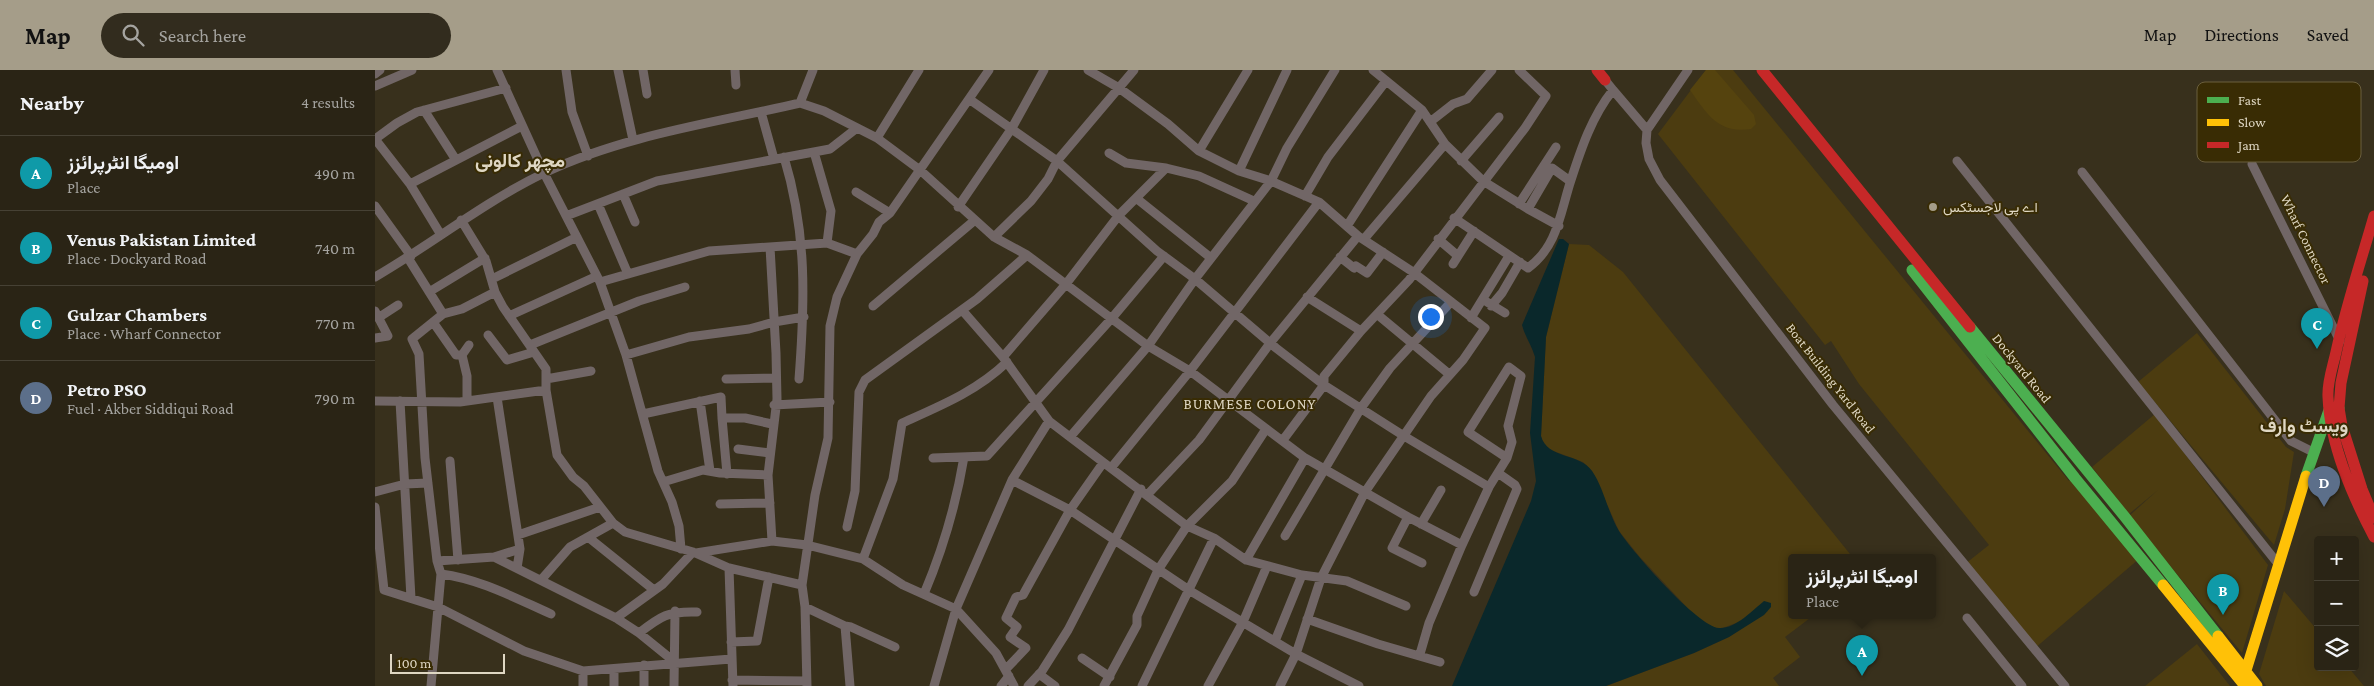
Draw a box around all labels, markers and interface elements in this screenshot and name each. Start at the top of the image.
search box [101,13,451,58]
icon: search [119,21,147,49]
text: Map [25,22,71,49]
text: Search here [159,25,246,46]
text: Map [2144,25,2176,45]
text: Directions [2204,25,2279,45]
text: Saved [2307,25,2349,45]
legend [2197,82,2361,162]
text: Nearby [20,91,84,115]
text: Fast [2238,92,2262,108]
text: 4 results [301,94,355,111]
text: Slow [2238,114,2266,130]
text: Jam [2236,137,2260,153]
district label: مچھر کالونی [475,150,565,174]
text: اومیگا انٹرپرائزز [67,152,179,173]
text: A [31,165,41,182]
text: 490 m [314,165,355,182]
text: Place [67,179,100,196]
street label: Wharf Connector [2278,192,2335,286]
place label: اے پی لاجسٹکس [1943,199,2038,217]
marker: اے پی لاجسٹکس [1927,201,1939,213]
text: Venus Pakistan Limited [67,229,256,250]
text: B [31,240,41,257]
text: 740 m [315,240,355,257]
text: Place · Dockyard Road [67,250,207,267]
text: Gulzar Chambers [67,304,207,325]
your location [1418,304,1444,330]
pin: C [2301,308,2333,349]
text: C [31,315,41,332]
text: 770 m [316,315,355,332]
street label: Boat Building Yard Road [1783,320,1879,437]
text: Place · Wharf Connector [67,325,221,342]
street label: Dockyard Road [1989,330,2055,406]
text: Petro PSO [67,379,147,400]
text: D [30,390,42,407]
text: 790 m [315,390,355,407]
district label: BURMESE COLONY [1184,396,1316,412]
text: Fuel · Akber Siddiqui Road [67,400,234,417]
district label: ویسٹ وارف [2260,415,2348,438]
pin: D [2308,466,2340,507]
map controls [2314,536,2359,671]
button: + [2314,536,2359,581]
popup [1788,554,1936,619]
text: اومیگا انٹرپرائزز [1806,566,1918,587]
pin: B [2207,574,2239,615]
button: − [2314,581,2359,626]
text: Place [1806,593,1839,610]
button: layers [2314,626,2359,671]
pin: A [1846,635,1878,676]
scale bar [390,651,505,674]
text: 100 m [397,655,431,671]

